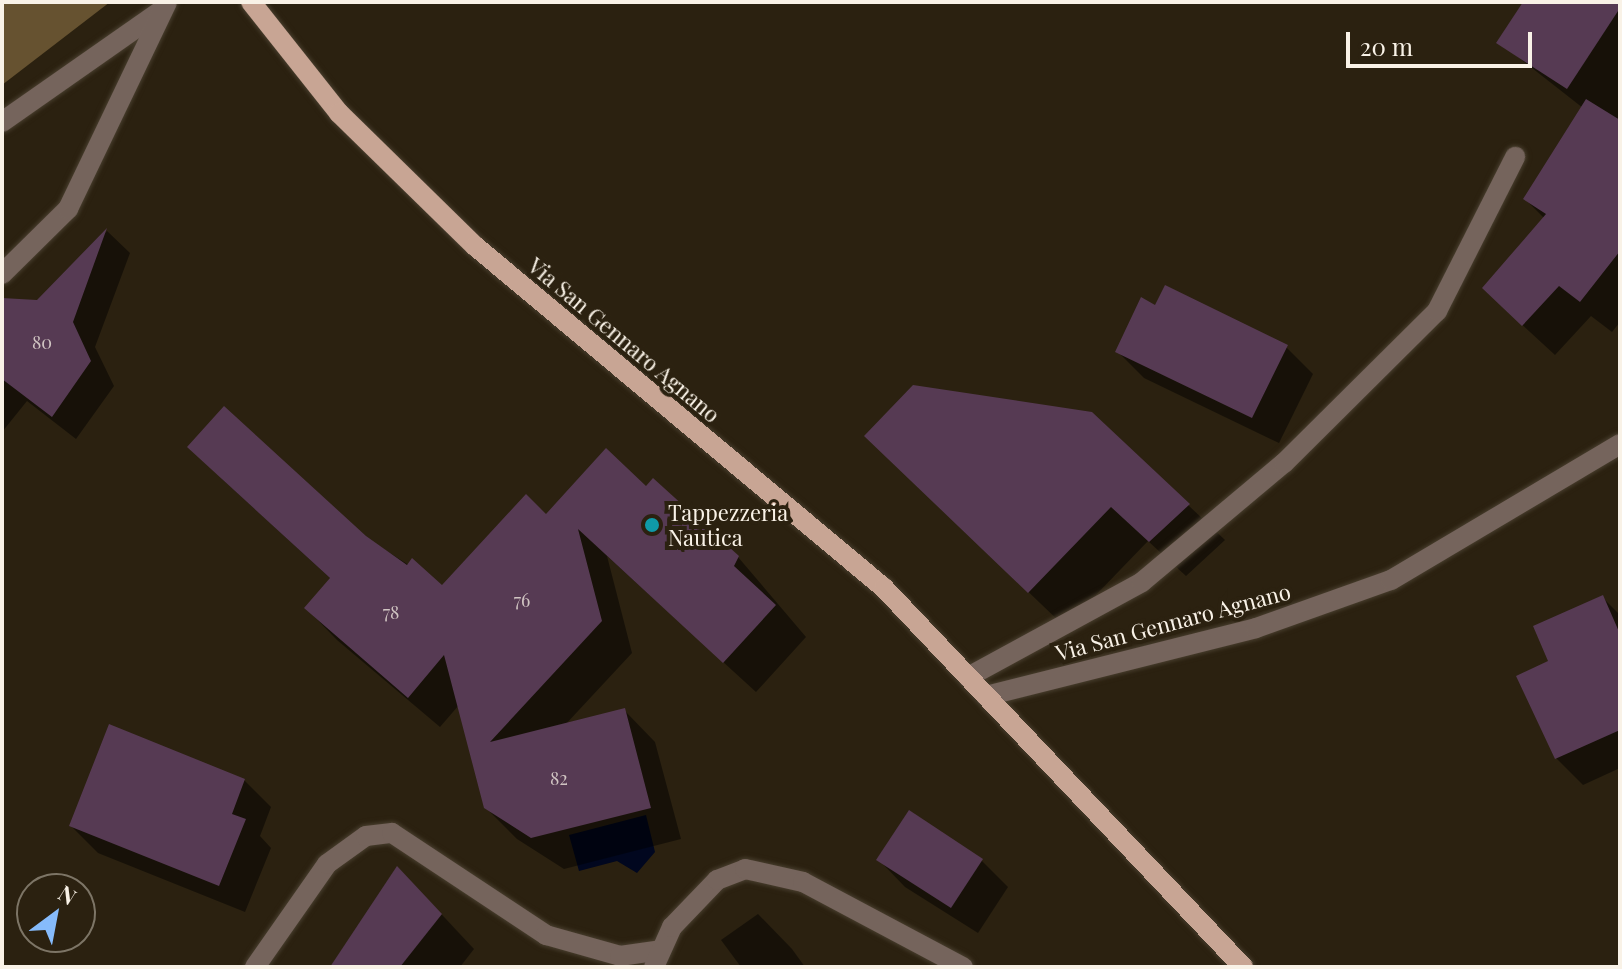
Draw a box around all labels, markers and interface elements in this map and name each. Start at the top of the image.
scale bar [1350,16,1536,66]
text: 20 m [1360,30,1413,62]
street label: Via San Gennaro Agnano [522,252,726,428]
house number: 80 [32,331,52,353]
place label: Tappezzeria Nautica [668,499,788,550]
marker: Tappezzeria Nautica [643,516,661,534]
street label: Via San Gennaro Agnano [1052,578,1294,666]
house number: 76 [514,589,530,611]
house number: 78 [383,601,399,623]
house number: 82 [550,767,568,789]
north arrow [16,873,96,953]
text: N [53,877,82,911]

